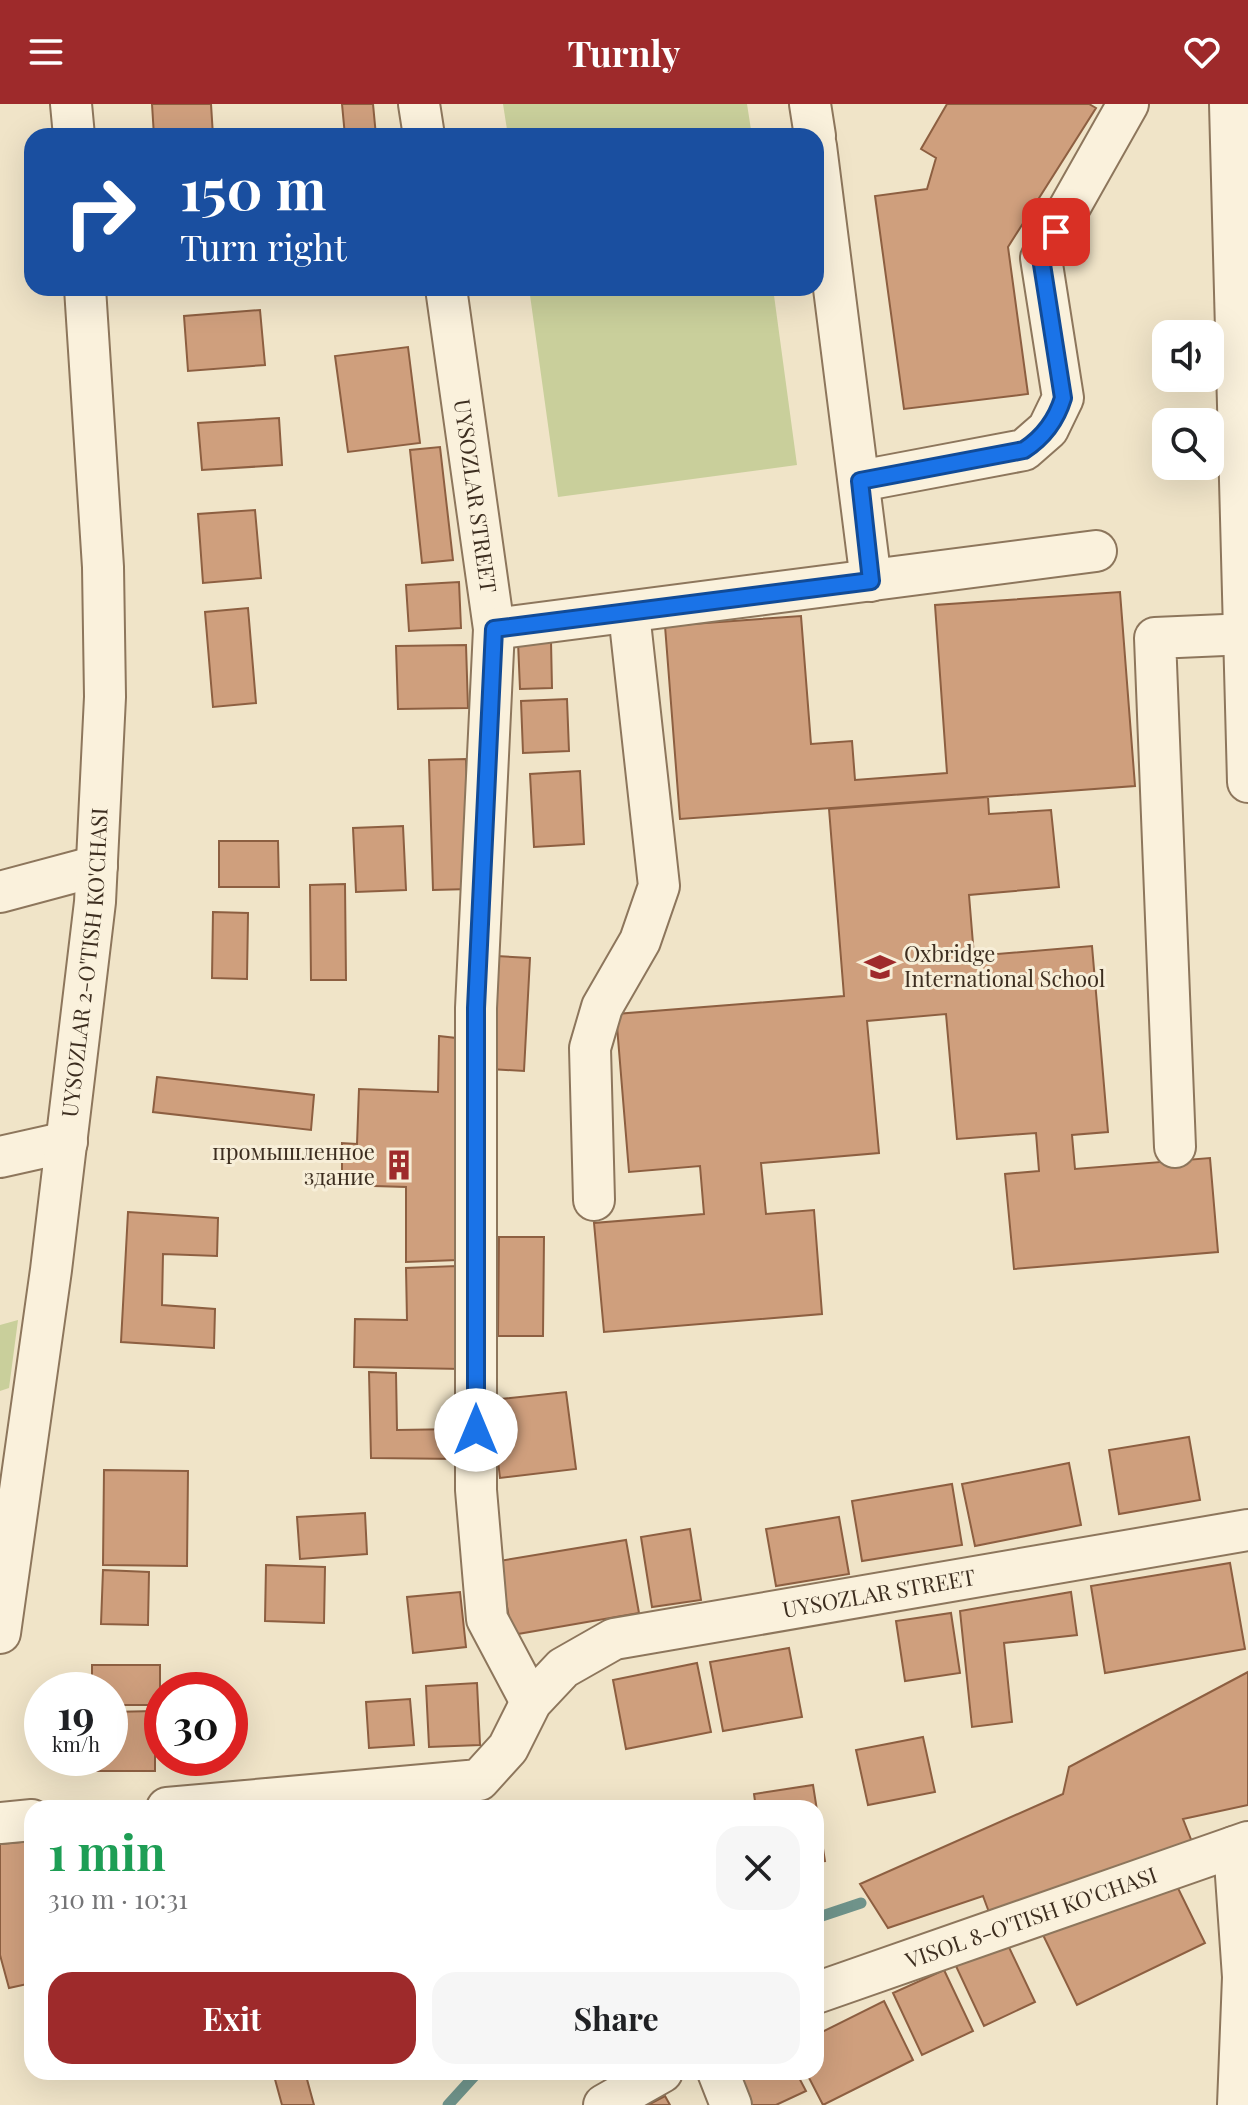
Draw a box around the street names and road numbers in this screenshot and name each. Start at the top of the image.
street label: UYSOZLAR STREET [448,397,505,595]
street label: UYSOZLAR 2-O'TISH KO'CHASI [53,807,114,1119]
street label: UYSOZLAR STREET [780,1561,978,1624]
street label: VISOL 8-O'TISH KO'CHASI [900,1859,1161,1975]

